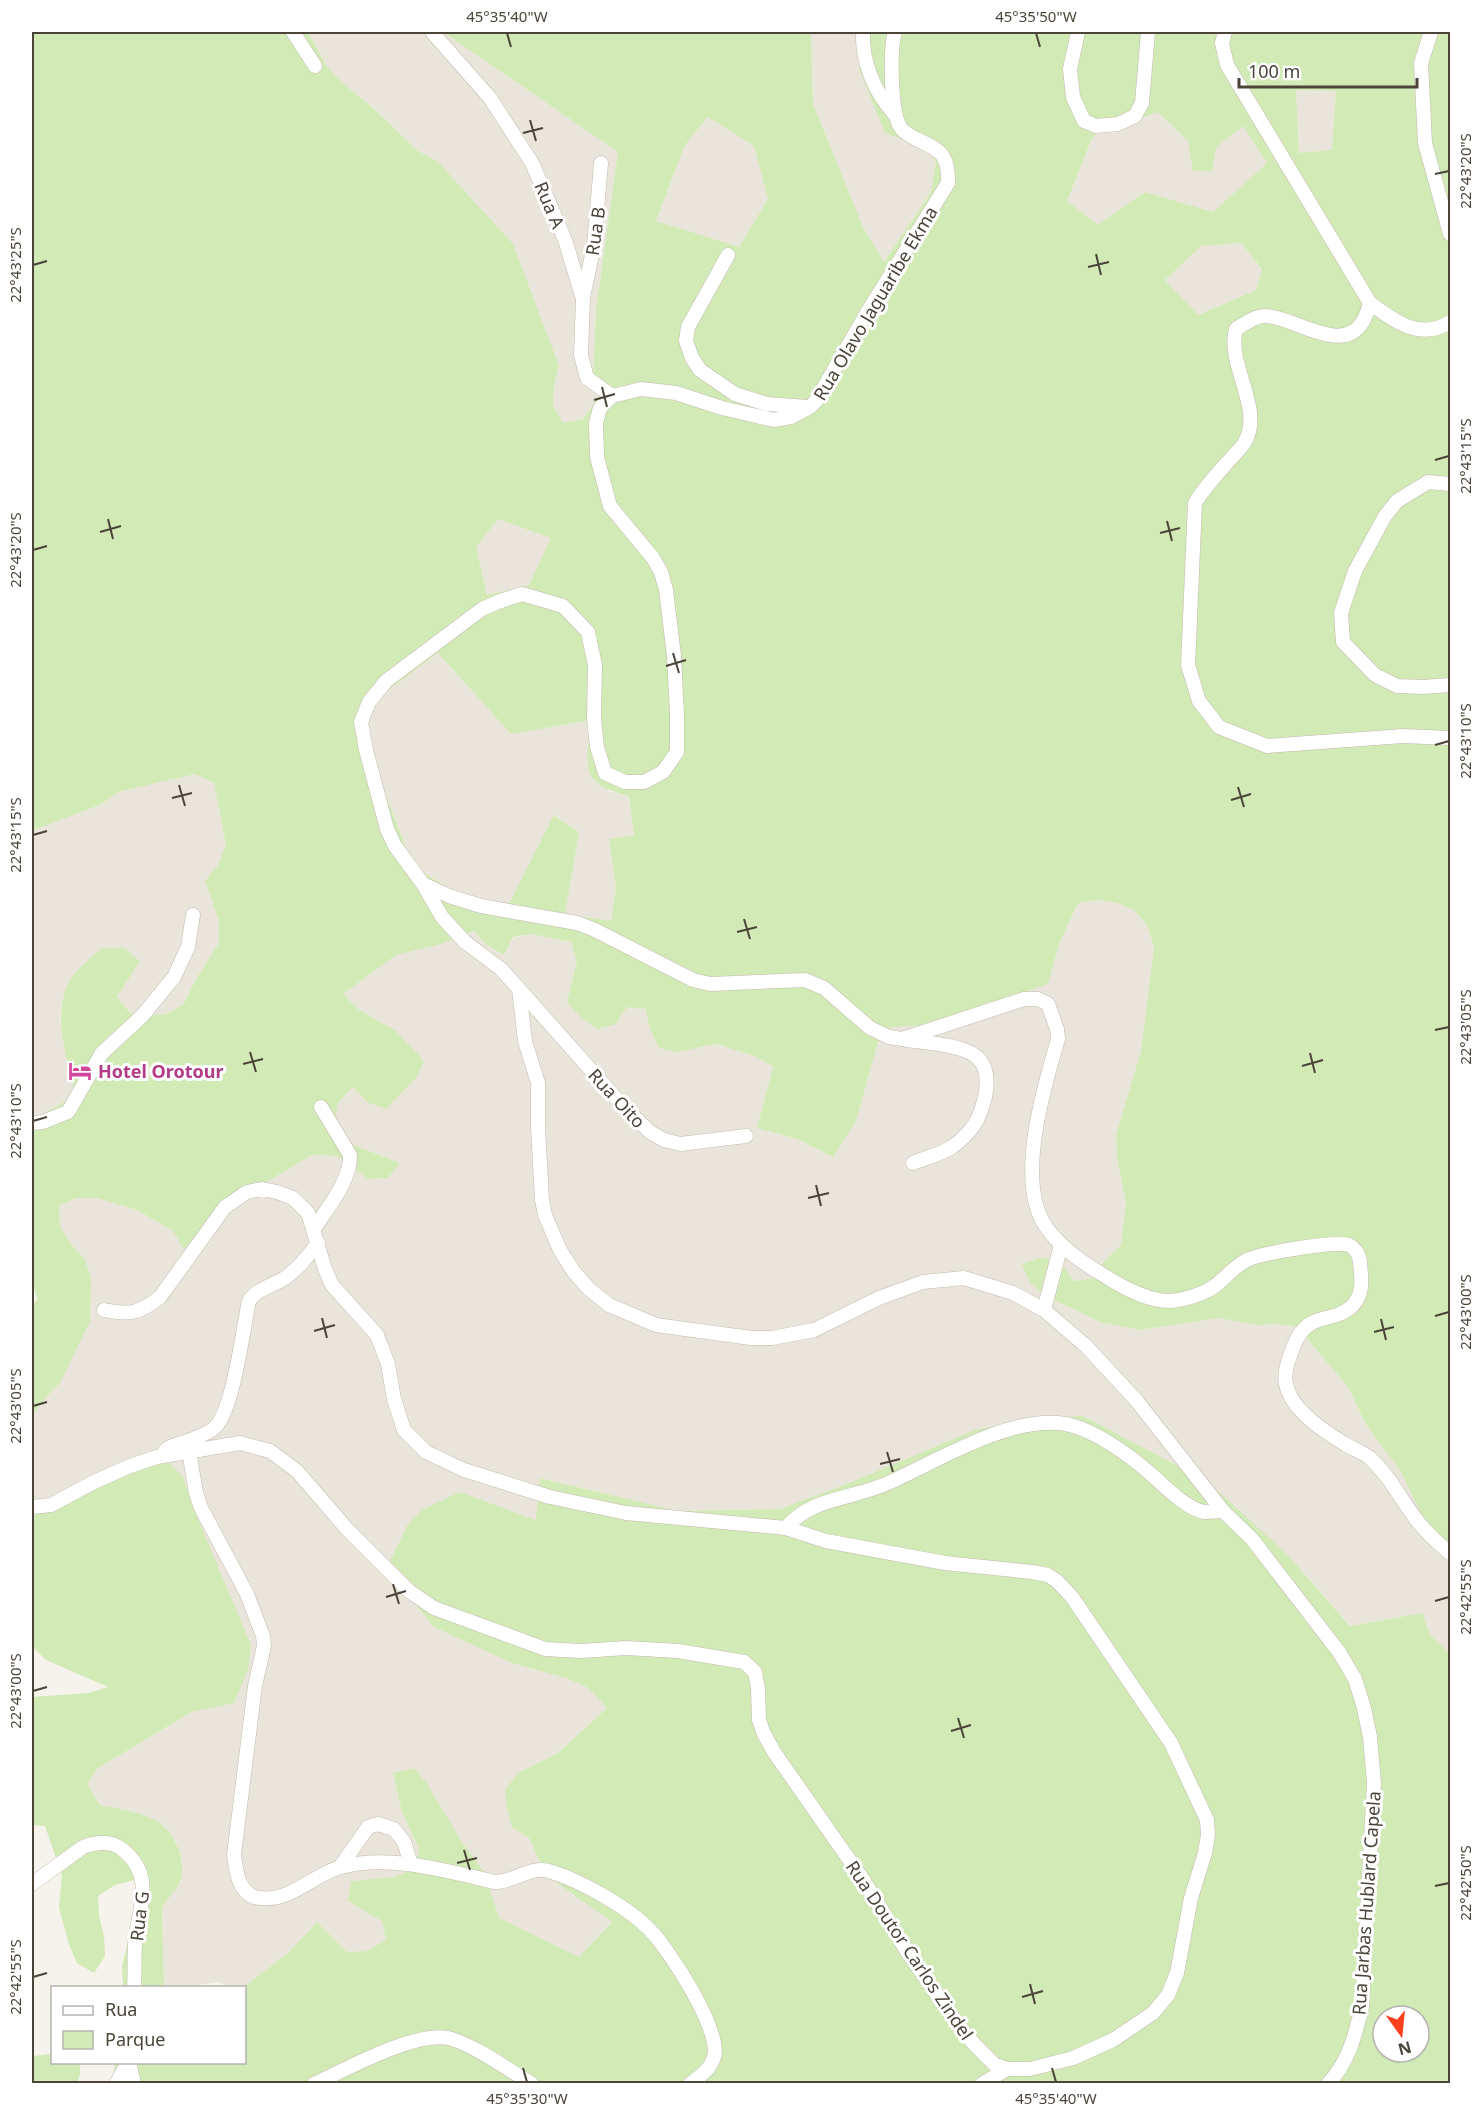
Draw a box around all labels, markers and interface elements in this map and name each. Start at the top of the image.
text: 45°35'40"W [466,6,548,26]
text: 45°35'50"W [995,6,1077,26]
scale bar [1239,51,1418,89]
text: 100 m [1248,59,1300,83]
text: 22°43'20"S [1455,133,1475,209]
street label: Rua A [529,178,571,233]
street label: Rua Olavo Jaguaribe Ekma [807,201,943,405]
street label: Rua B [580,205,610,257]
text: 22°43'25"S [5,227,25,303]
text: 22°43'15"S [1455,418,1475,494]
text: 22°43'20"S [5,512,25,588]
text: 22°43'10"S [1455,703,1475,779]
text: 22°43'15"S [5,797,25,873]
text: 22°43'05"S [1455,989,1475,1065]
hotel icon: Hotel Orotour [67,1058,93,1084]
place label: Hotel Orotour [98,1059,224,1083]
street label: Rua Oito [583,1063,651,1133]
text: 22°43'10"S [5,1083,25,1159]
text: 22°43'00"S [1455,1274,1475,1350]
text: 22°43'05"S [5,1368,25,1444]
text: 22°42'55"S [1455,1559,1475,1635]
text: 22°43'00"S [5,1653,25,1729]
street label: Rua Jarbas Hublard Capela [1346,1790,1386,2016]
text: 22°42'50"S [1455,1845,1475,1921]
street label: Rua Doutor Carlos Zindel [841,1856,979,2044]
street label: Rua G [124,1890,154,1942]
text: 22°42'55"S [5,1939,25,2015]
legend [51,1986,246,2064]
text: Rua [105,1997,137,2021]
north arrow [1371,2004,1431,2064]
text: Parque [105,2027,165,2051]
text: N [1396,2036,1414,2061]
text: 45°35'30"W [486,2088,568,2108]
text: 45°35'40"W [1015,2088,1097,2108]

